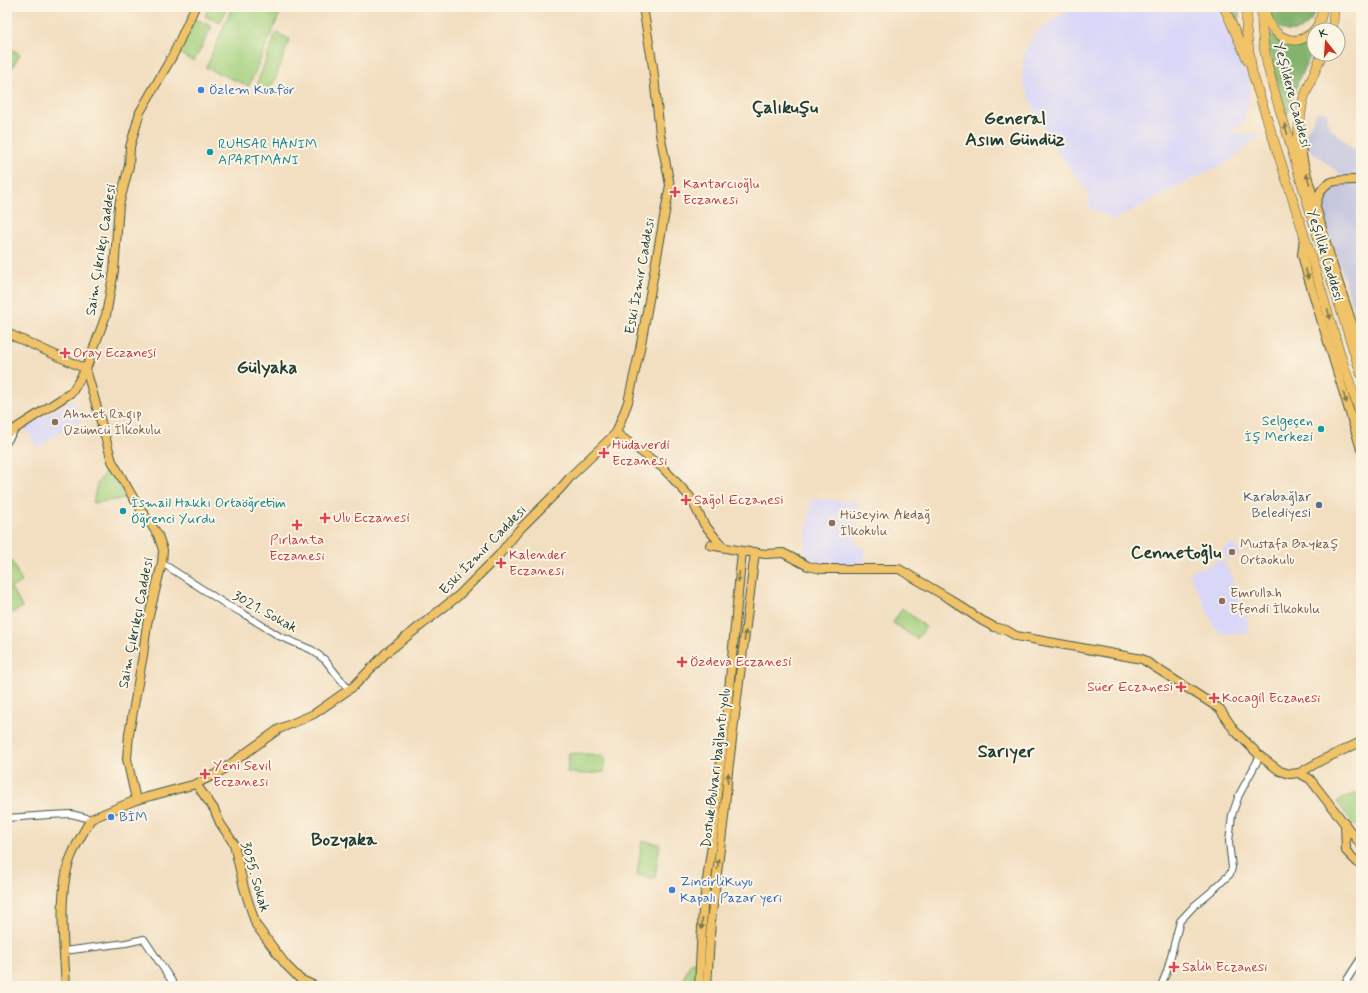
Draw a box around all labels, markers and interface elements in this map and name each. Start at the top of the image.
north arrow [1306,22,1346,62]
text: K [1318,25,1329,41]
street label: Yeşildere Caddesi [1269,40,1315,150]
place label: Özlem Kuaför [209,81,295,99]
marker: Özlem Kuaför [196,85,206,95]
district label: Çalıkuşu [752,96,818,120]
district label: General Asım Gündüz [965,107,1065,152]
one-way arrow [1283,123,1289,135]
place label: RUHSAR HANIM APARTMANI [218,135,317,169]
marker: RUHSAR HANIM APARTMANI [205,147,215,157]
one-way arrow [1305,173,1311,185]
place label: Kantarcıoğlu Eczanesi [683,175,759,209]
street label: Saim Çıkrıkçı Caddesi [82,183,120,317]
marker: Kantarcıoğlu Eczanesi [670,187,680,197]
street label: Yeşillik Caddesi [1302,207,1348,303]
street label: Eski İzmir Caddesi [621,216,659,336]
one-way arrow [1305,268,1311,280]
one-way arrow [1326,309,1332,321]
place label: Oray Eczanesi [73,344,156,362]
marker: Oray Eczanesi [60,348,70,358]
district label: Gülyaka [237,356,298,380]
one-way arrow [1342,393,1348,405]
place label: Ahmet Ragıp Üzümcü İlkokulu [63,405,162,439]
place label: Selgeçen İş Merkezi [1245,412,1313,446]
marker: Ahmet Ragıp Üzümcü İlkokulu [50,417,60,427]
marker: Selgeçen İş Merkezi [1316,424,1326,434]
place label: Hüdaverdi Eczanesi [612,436,670,470]
marker: Hüdaverdi Eczanesi [599,448,609,458]
place label: Karabağlar Belediyesi [1243,488,1311,522]
place label: Sağol Eczanesi [694,491,784,509]
place label: İsmail Hakkı Ortaöğretim Öğrenci Yurdu [131,494,286,528]
marker: Sağol Eczanesi [681,495,691,505]
marker: Karabağlar Belediyesi [1314,500,1324,510]
street label: Eski İzmir Caddesi [436,501,530,599]
marker: İsmail Hakkı Ortaöğretim Öğrenci Yurdu [118,506,128,516]
place label: Hüseyin Akdağ İlkokulu [840,506,930,540]
place label: Ulu Eczanesi [333,509,410,527]
marker: Ulu Eczanesi [320,513,330,523]
marker: Hüseyin Akdağ İlkokulu [827,518,837,528]
marker: Pırlanta Eczanesi [292,520,302,530]
place label: Pırlanta Eczanesi [269,531,325,565]
place label: Mustafa Baykaş Ortaokulu [1240,535,1339,569]
district label: Cennetoğlu [1131,541,1221,565]
place label: Kalender Eczanesi [509,546,566,580]
marker: Mustafa Baykaş Ortaokulu [1227,547,1237,557]
street label: Saim Çıkrıkçı Caddesi [114,556,158,690]
marker: Kalender Eczanesi [496,558,506,568]
one-way arrow [736,571,743,583]
place label: Emrullah Efendi İlkokulu [1230,584,1320,618]
street label: 3021. Sokak [230,587,300,637]
marker: Emrullah Efendi İlkokulu [1217,596,1227,606]
one-way arrow [742,629,748,642]
place label: Özdeva Eczanesi [690,653,792,671]
marker: Özdeva Eczanesi [677,657,687,667]
place label: Süer Eczanesi [1087,678,1173,696]
marker: Süer Eczanesi [1176,682,1186,692]
street label: Dostuk Bulvarı bağlantı yolu [697,687,735,849]
place label: Kocagil Eczanesi [1222,689,1320,708]
marker: Kocagil Eczanesi [1209,693,1219,703]
district label: Sarıyer [978,740,1035,764]
place label: Yeni Sevil Eczanesi [213,757,271,791]
marker: Yeni Sevil Eczanesi [200,769,210,779]
one-way arrow [724,772,731,785]
place label: BİM [119,808,148,826]
marker: BİM [106,812,116,822]
district label: Bozyaka [311,828,378,852]
street label: 3055. Sokak [236,840,274,914]
one-way arrow [715,857,721,870]
place label: ZincirliKuyu Kapalı Pazar yeri [680,873,782,907]
marker: ZincirliKuyu Kapalı Pazar yeri [667,885,677,895]
one-way arrow [698,918,705,930]
place label: Salih Eczanesi [1182,958,1267,976]
marker: Salih Eczanesi [1169,962,1179,972]

